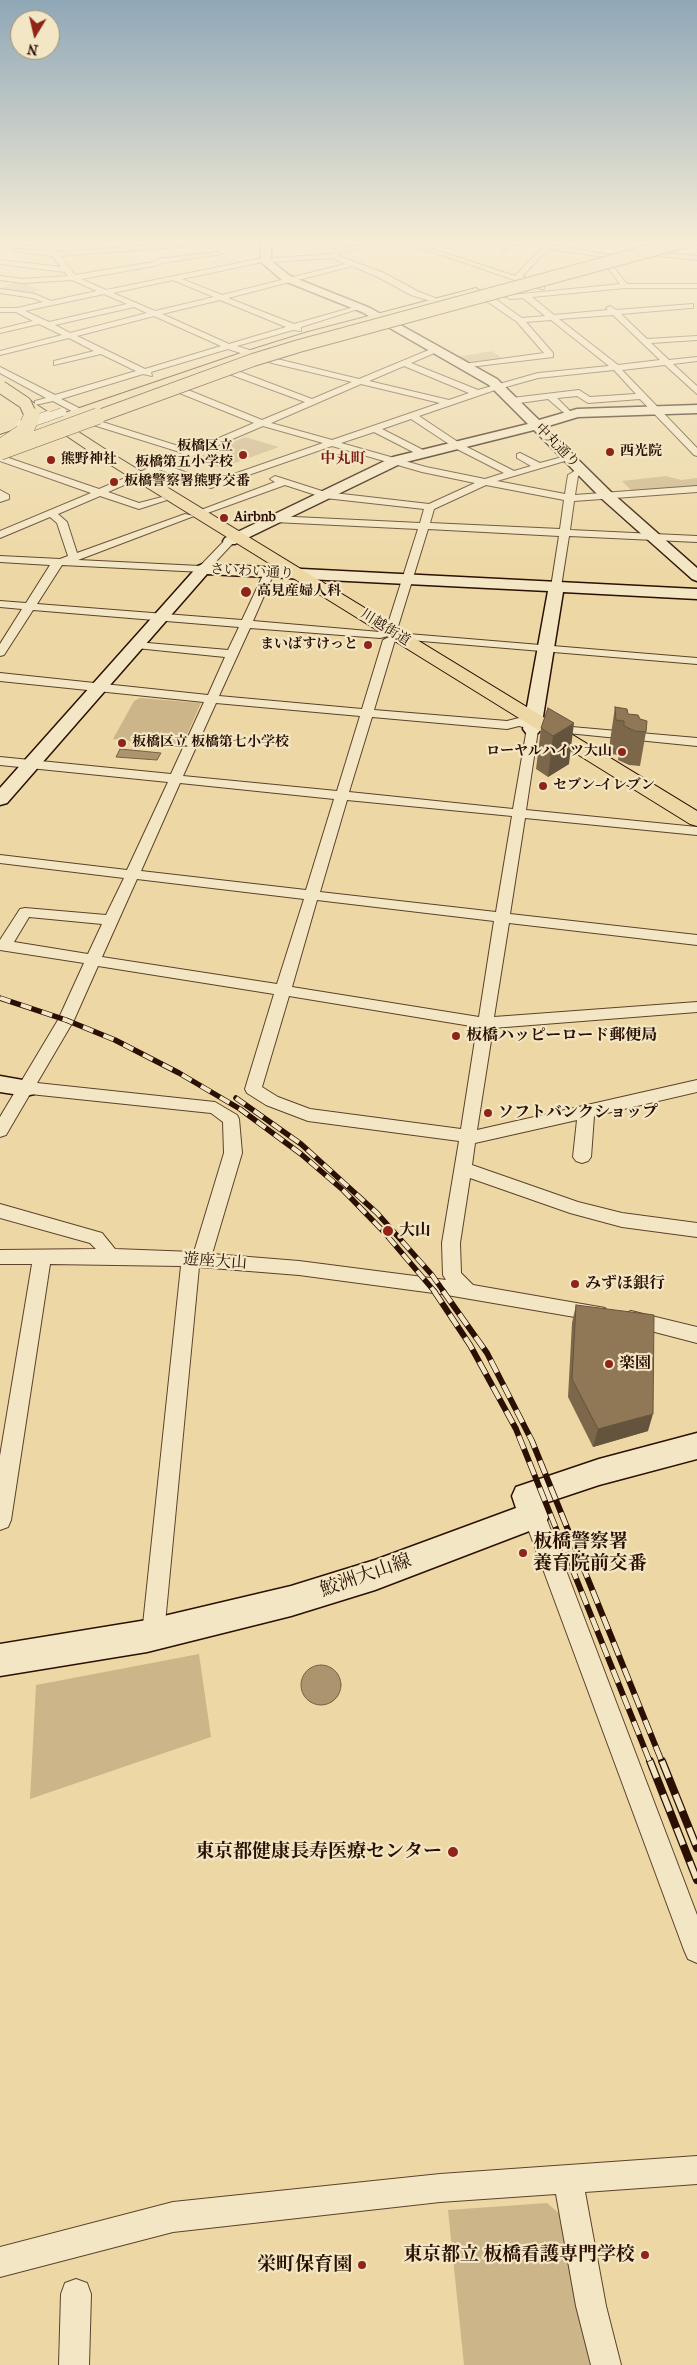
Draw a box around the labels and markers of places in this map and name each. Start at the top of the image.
place label: 板橋区立 板橋第五小学校 [135,439,233,472]
place label: 西光院 [620,444,662,460]
marker: 西光院 [604,446,616,458]
marker: 板橋区立 板橋第五小学校 [237,449,249,461]
place label: 熊野神社 [61,452,117,468]
marker: 熊野神社 [45,454,57,466]
place label: 板橋警察署熊野交番 [124,474,250,490]
marker: 板橋警察署熊野交番 [108,476,120,488]
place label: Airbnb [234,510,276,526]
marker: Airbnb [218,512,230,524]
place label: 高見産婦人科 [257,584,341,600]
marker: 高見産婦人科 [239,585,253,599]
place label: まいばすけっと [260,637,358,653]
marker: まいばすけっと [362,639,374,651]
place label: 板橋区立 板橋第七小学校 [132,735,289,751]
marker: 板橋区立 板橋第七小学校 [116,737,128,749]
place label: ローヤルハイツ大山 [486,744,612,760]
marker: ローヤルハイツ大山 [616,746,628,758]
place label: セブン-イレブン [553,778,655,794]
marker: セブン-イレブン [537,780,549,792]
place label: 板橋ハッピーロード郵便局 [466,1026,657,1046]
marker: 板橋ハッピーロード郵便局 [450,1030,462,1042]
place label: ソフトバンクショップ [498,1103,658,1123]
marker: ソフトバンクショップ [482,1107,494,1119]
place label: 大山 [399,1221,431,1241]
marker: 大山 [381,1224,395,1238]
place label: みずほ銀行 [585,1274,665,1294]
marker: みずほ銀行 [569,1278,581,1290]
place label: 楽園 [619,1354,651,1374]
marker: 楽園 [603,1358,615,1370]
place label: 板橋警察署 養育院前交番 [533,1531,647,1575]
marker: 板橋警察署 養育院前交番 [517,1547,529,1559]
place label: 東京都健康長寿医療センター [195,1841,442,1863]
marker: 東京都健康長寿医療センター [446,1845,460,1859]
place label: 東京都立 板橋看護専門学校 [403,2244,635,2266]
marker: 東京都立 板橋看護専門学校 [639,2249,651,2261]
place label: 栄町保育園 [257,2254,352,2276]
marker: 栄町保育園 [356,2259,368,2271]

